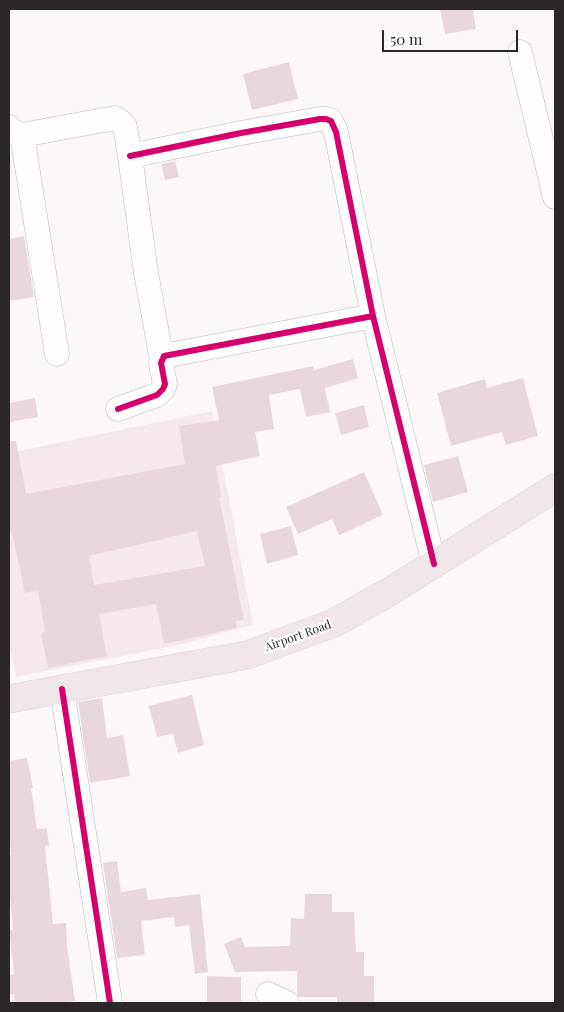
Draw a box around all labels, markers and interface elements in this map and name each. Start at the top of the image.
scale bar [384,20,520,52]
text: 50 m [390,29,422,49]
street label: Airport Road [263,617,333,655]

